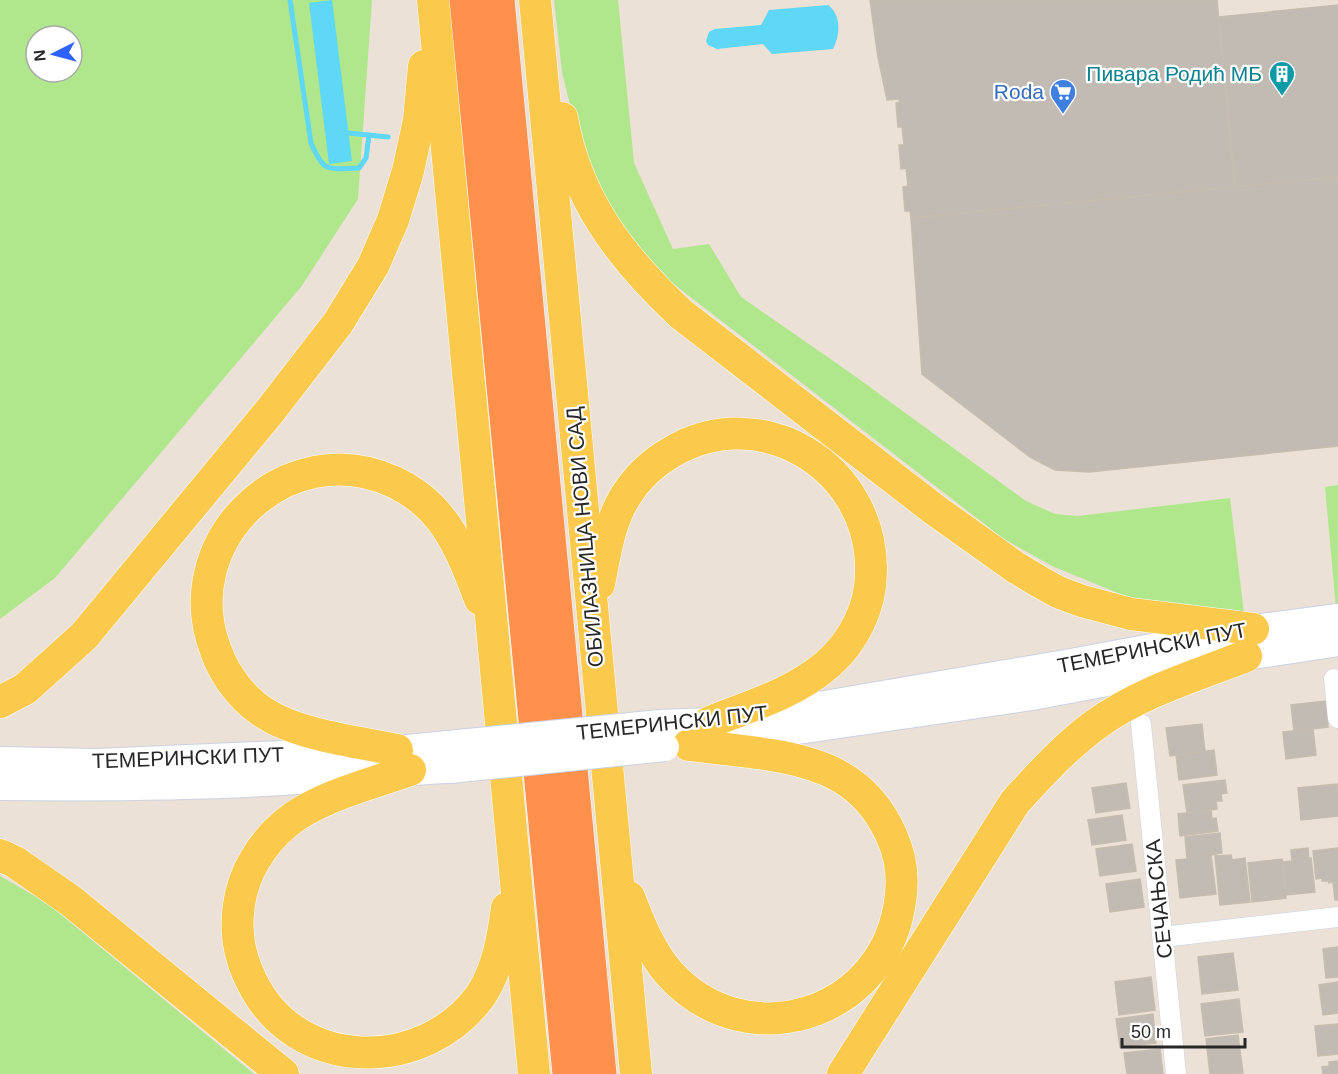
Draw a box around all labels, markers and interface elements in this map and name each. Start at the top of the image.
north arrow [24,24,84,84]
text: N [31,49,49,62]
building icon: Пивара Родић МБ [1267,59,1297,97]
place label: Пивара Родић МБ [1086,62,1262,85]
supermarket icon: Roda [1048,77,1078,115]
place label: Roda [994,80,1044,103]
street label: ОБИЛАЗНИЦА НОВИ САД [562,406,607,668]
street label: ТЕМЕРИНСКИ ПУТ [1055,618,1249,677]
street label: ТЕМЕРИНСКИ ПУТ [575,701,769,744]
street label: ТЕМЕРИНСКИ ПУТ [92,743,285,772]
street label: СЕЧАЊСКА [1141,838,1176,960]
scale bar [1122,1011,1245,1049]
text: 50 m [1131,1022,1171,1042]

